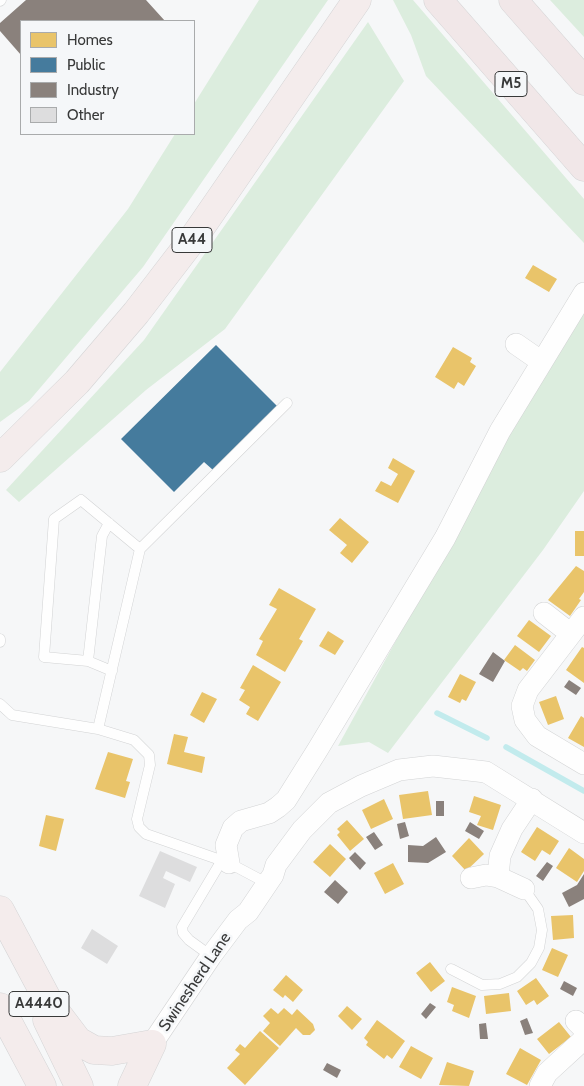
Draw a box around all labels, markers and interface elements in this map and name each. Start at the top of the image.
legend [20,20,195,135]
text: Homes [67,31,113,49]
text: Public [67,56,105,74]
road number: M5 [495,72,527,96]
text: Industry [67,81,119,99]
text: Other [67,106,104,124]
road number: A44 [172,228,212,252]
street label: Swinesherd Lane [155,929,235,1035]
road number: A4440 [9,992,69,1016]

